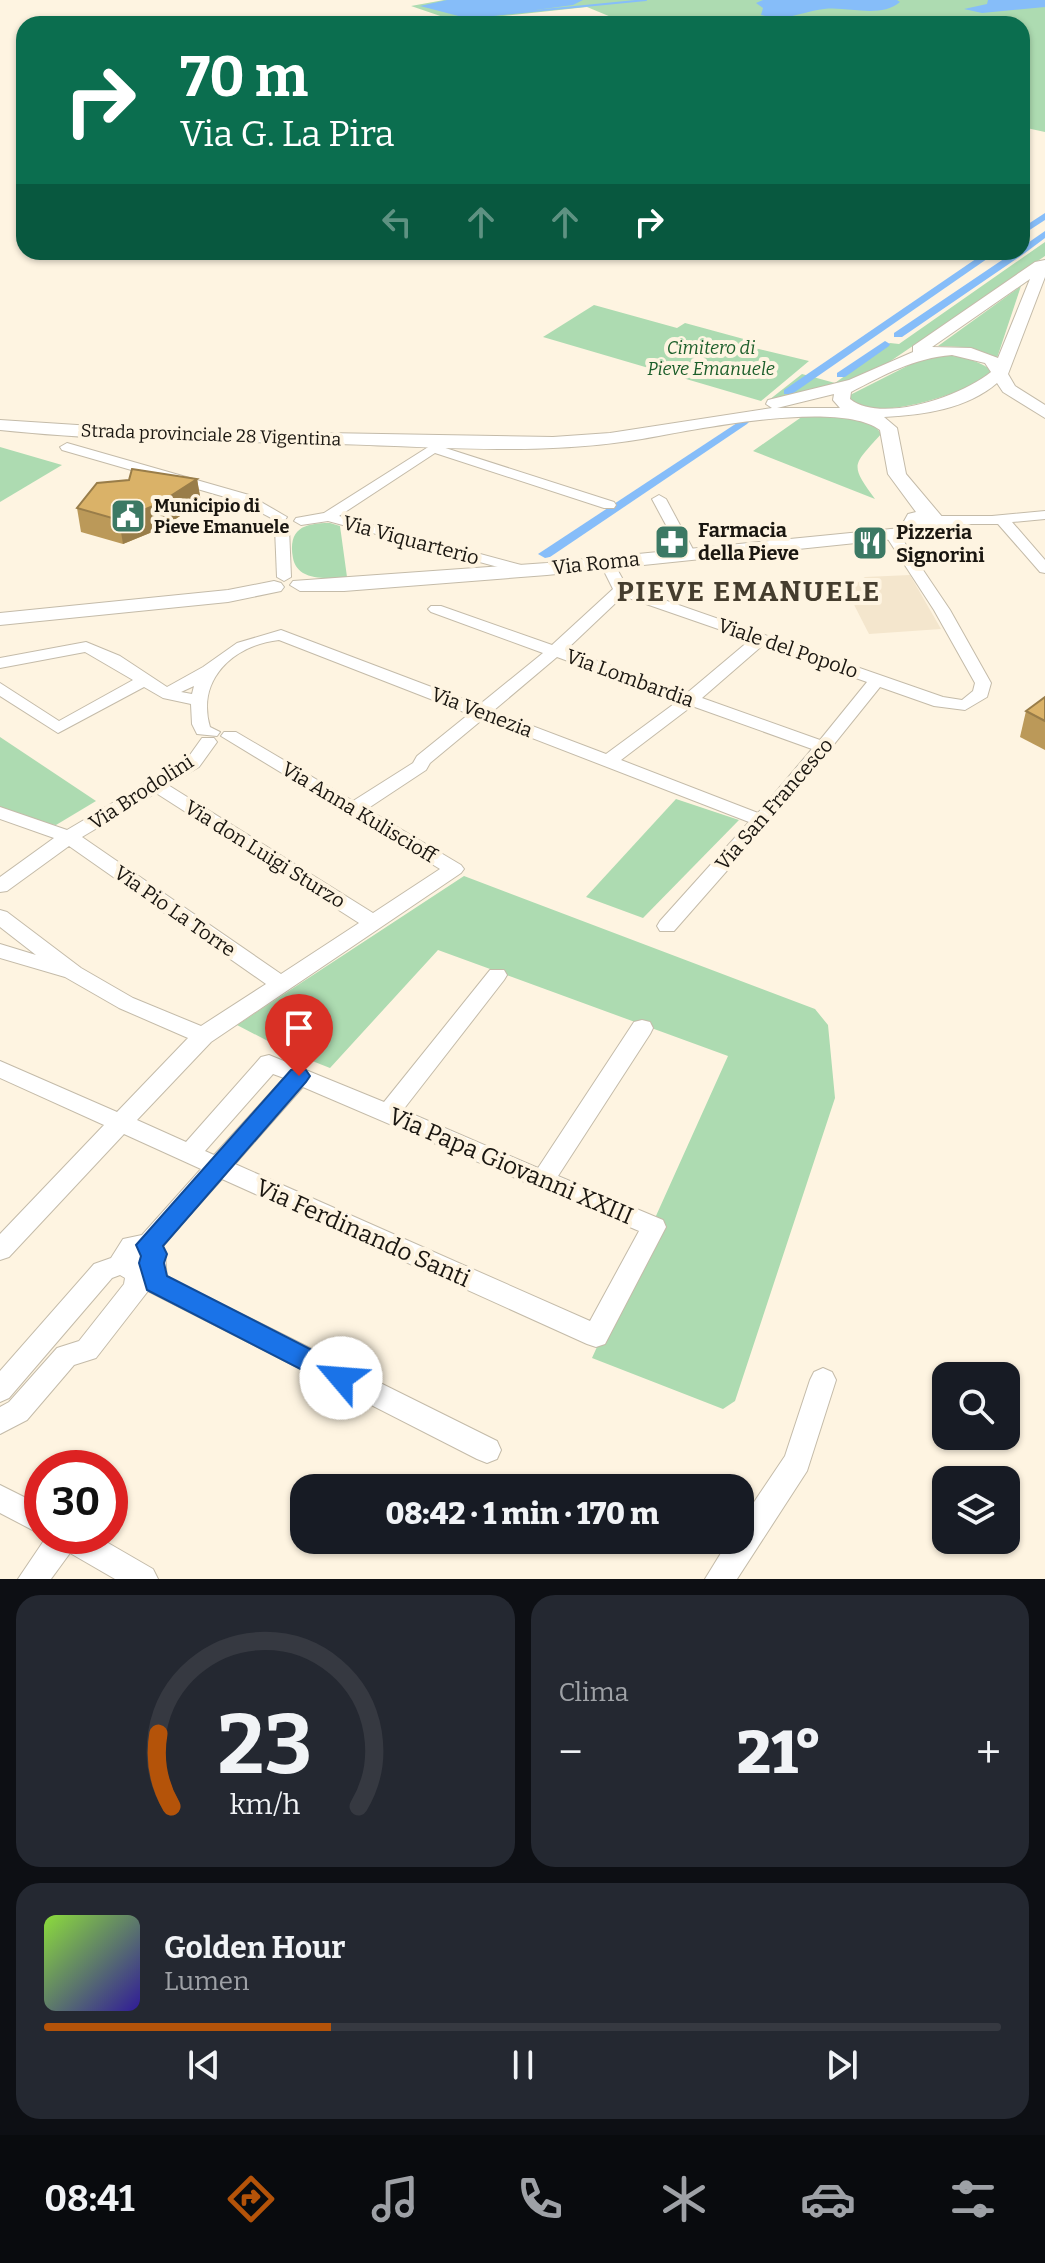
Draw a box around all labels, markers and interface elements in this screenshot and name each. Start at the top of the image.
text: 70 m [180,44,308,111]
icon: right [48,48,152,152]
text: Via G. La Pira [180,112,394,156]
icon: left [375,200,419,244]
icon: ahead [459,200,503,244]
icon: ahead [543,200,587,244]
icon: right [627,200,671,244]
park label: Cimitero di Pieve Emanuele [647,337,775,380]
street label: Strada provinciale 28 Vigentina [80,419,342,451]
place label: Municipio di Pieve Emanuele [154,495,289,538]
public building icon: Municipio di Pieve Emanuele [109,497,147,535]
street label: Via Viquarterio [340,510,482,570]
place label: Farmacia della Pieve [698,518,799,565]
place label: Pizzeria Signorini [896,520,985,567]
pharmacy icon: Farmacia della Pieve [653,523,691,561]
restaurant icon: Pizzeria Signorini [851,524,889,562]
street label: Via Roma [551,546,641,580]
district label: PIEVE EMANUELE [617,575,881,608]
street label: Viale del Popolo [715,613,861,683]
street label: Via Lombardia [563,644,697,712]
street label: Via Venezia [428,682,536,742]
street label: Via San Francesco [710,733,838,875]
street label: Via Brodolini [84,749,198,835]
street label: Via Anna Kuliscioff [277,756,442,868]
street label: Via don Luigi Sturzo [180,795,350,913]
street label: Via Pio La Torre [110,860,240,962]
pin [265,994,333,1076]
icon: arrive [277,1006,321,1050]
street label: Via Papa Giovanni XXIII [385,1102,637,1230]
street label: Via Ferdinando Santi [252,1173,474,1293]
position arrow [299,1336,383,1420]
map controls [932,1362,1020,1554]
button: search [932,1362,1020,1450]
speed limit sign: 30 [24,1450,128,1554]
button: layers [932,1466,1020,1554]
text: 08:42 · 1 min · 170 m [385,1496,659,1532]
text: Clima [559,1677,629,1708]
text: 23 [218,1695,313,1795]
text: 21° [737,1717,822,1789]
text: − [559,1726,583,1779]
text: + [976,1726,1001,1779]
text: km/h [230,1787,301,1822]
text: Golden Hour [164,1930,345,1966]
text: Lumen [164,1966,250,1997]
icon: previous [182,2043,226,2087]
icon: pause [501,2043,545,2087]
icon: next [820,2043,864,2087]
icon: directions [223,2171,279,2227]
icon: music [367,2171,423,2227]
icon: phone [512,2171,568,2227]
icon: climate [656,2171,712,2227]
icon: car [800,2171,856,2227]
icon: filters [945,2171,1001,2227]
text: 08:41 [44,2177,135,2221]

